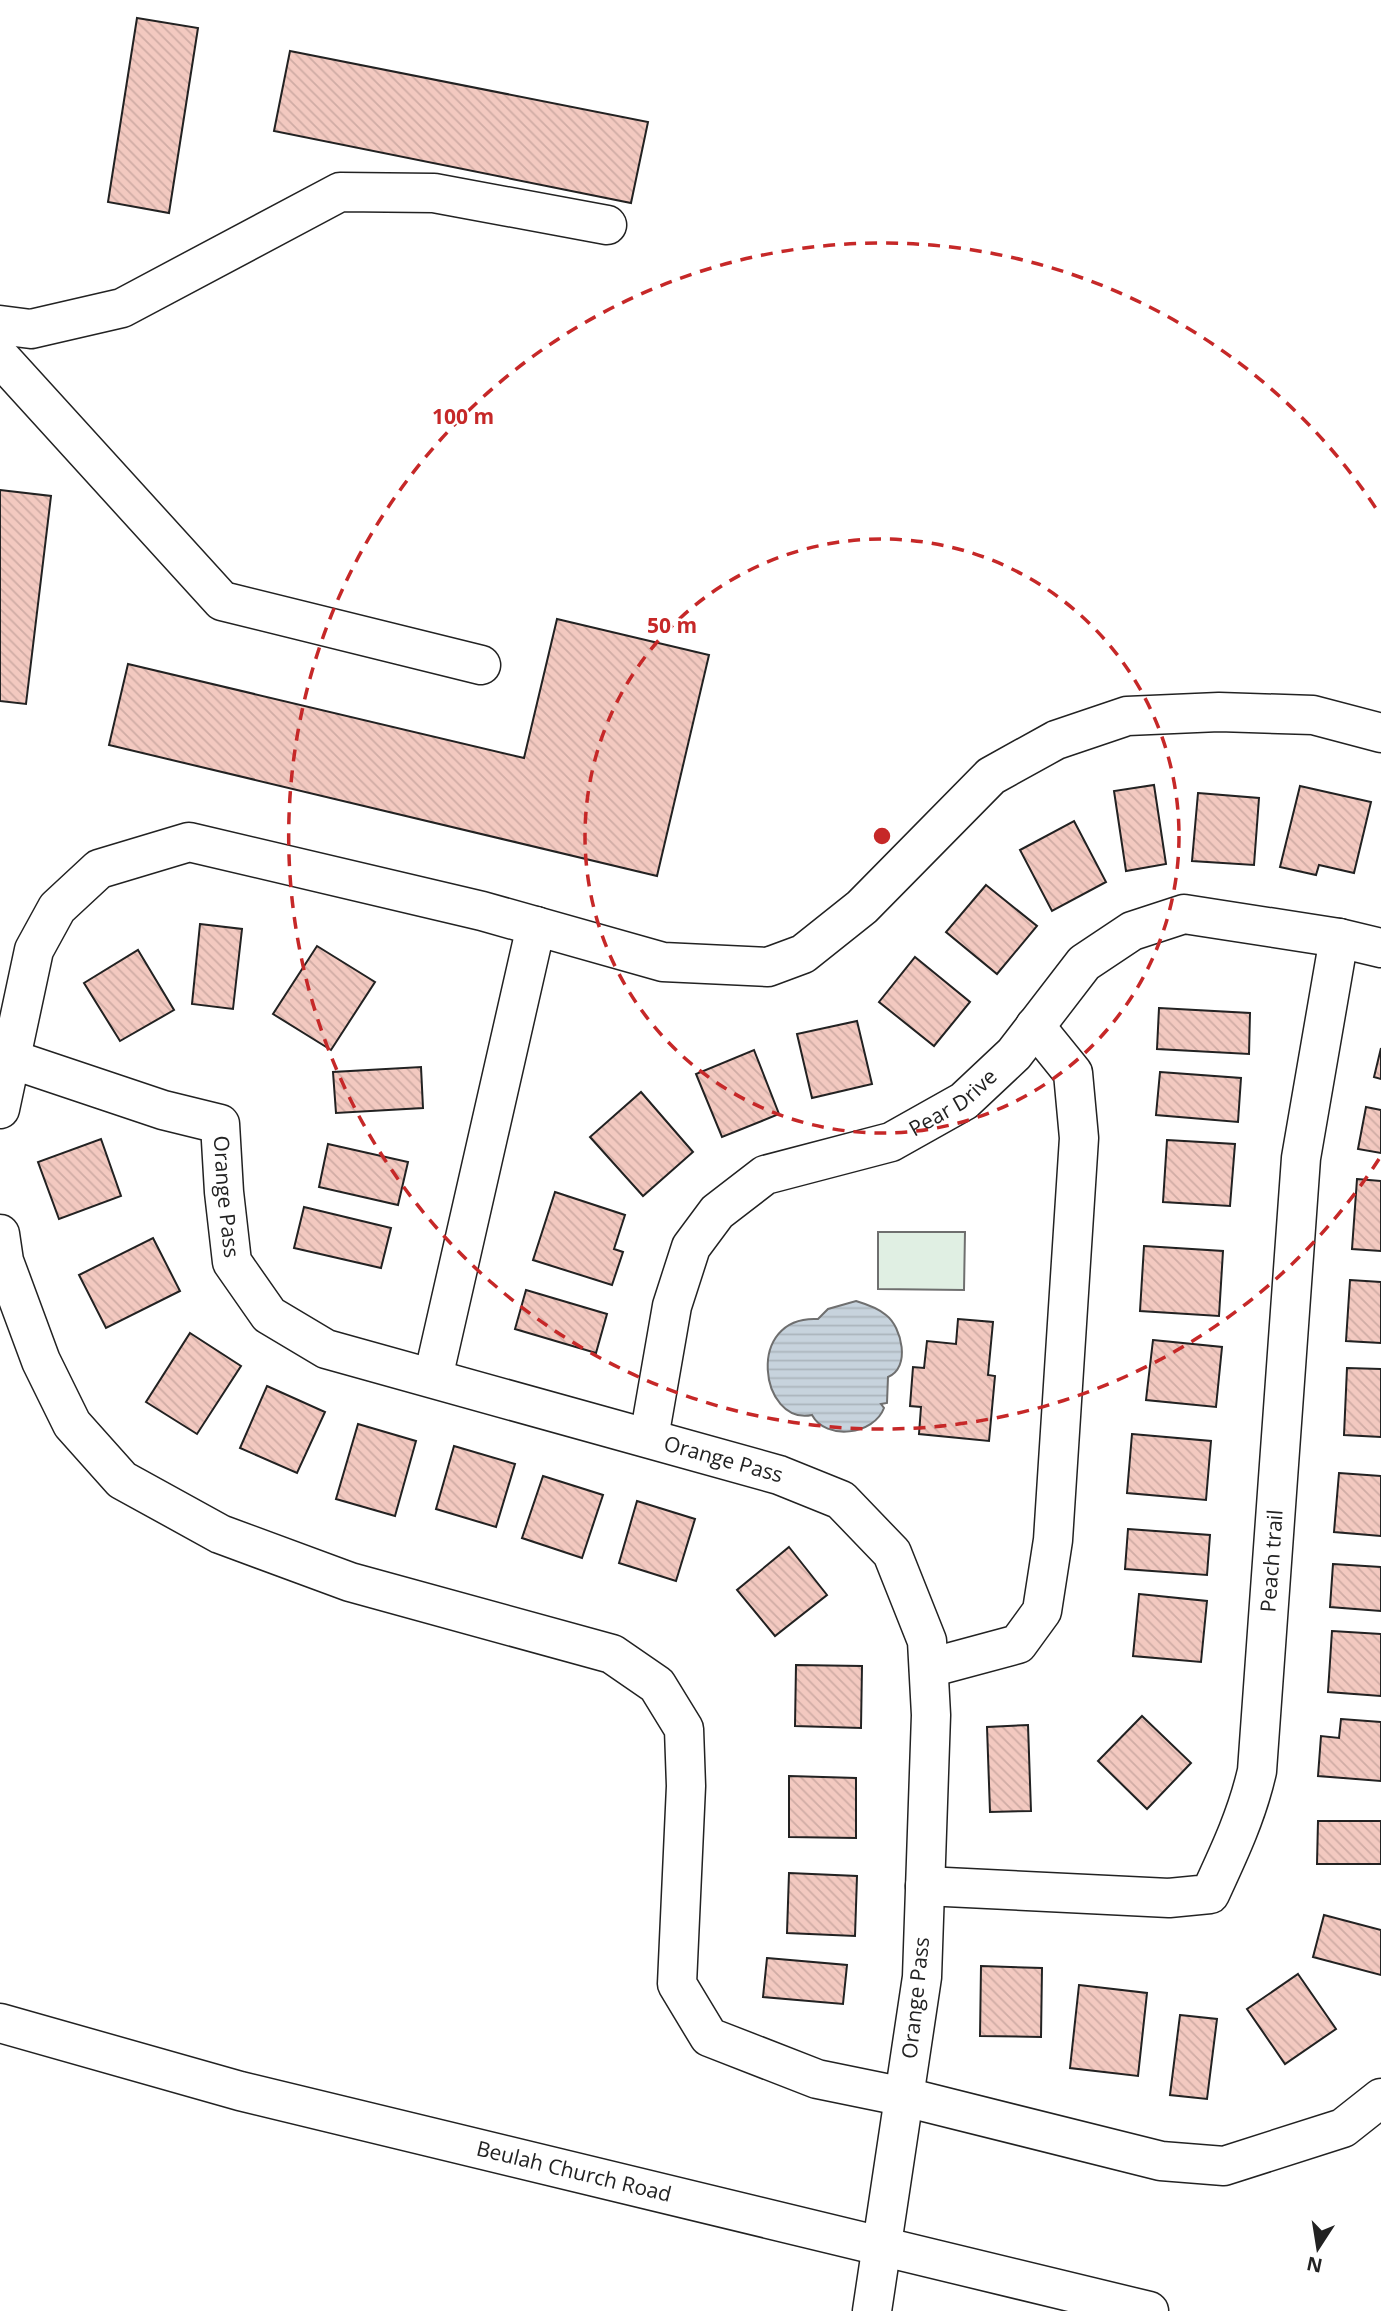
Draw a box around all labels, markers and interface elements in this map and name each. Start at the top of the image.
text: 100 m [432,402,494,430]
text: 50 m [647,611,697,639]
centre of rings [870,824,894,848]
street label: Pear Drive [903,1062,1003,1142]
street label: Orange Pass [208,1135,246,1259]
street label: Orange Pass [661,1429,786,1488]
street label: Peach trail [1253,1509,1289,1613]
street label: Orange Pass [895,1936,935,2060]
street label: Beulah Church Road [474,2134,675,2208]
north arrow [1283,2213,1353,2283]
text: N [1304,2250,1325,2279]

